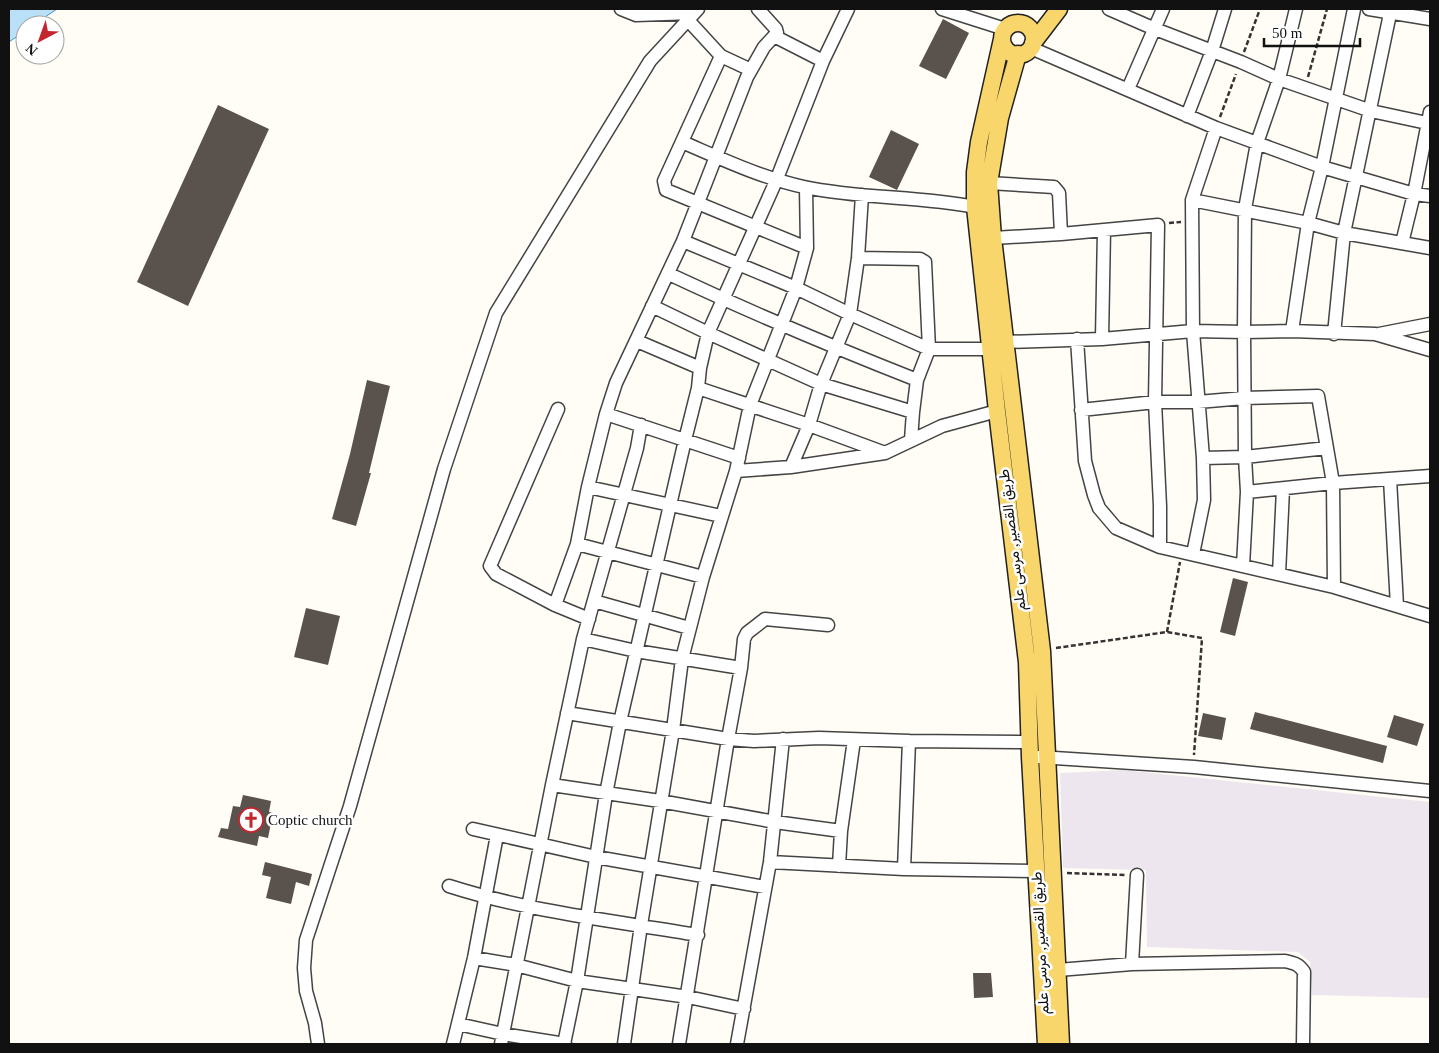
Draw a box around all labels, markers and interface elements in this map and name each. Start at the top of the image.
north arrow [15,15,65,65]
scale bar [1264,15,1360,47]
text: 50 m [1272,25,1303,41]
text: N [23,40,41,58]
street label: طريق القصير, مرسى علم [995,468,1031,612]
church icon: Coptic church [238,807,264,833]
place label: Coptic church [268,812,353,828]
street label: طريق القصير, مرسى علم [1028,871,1054,1015]

